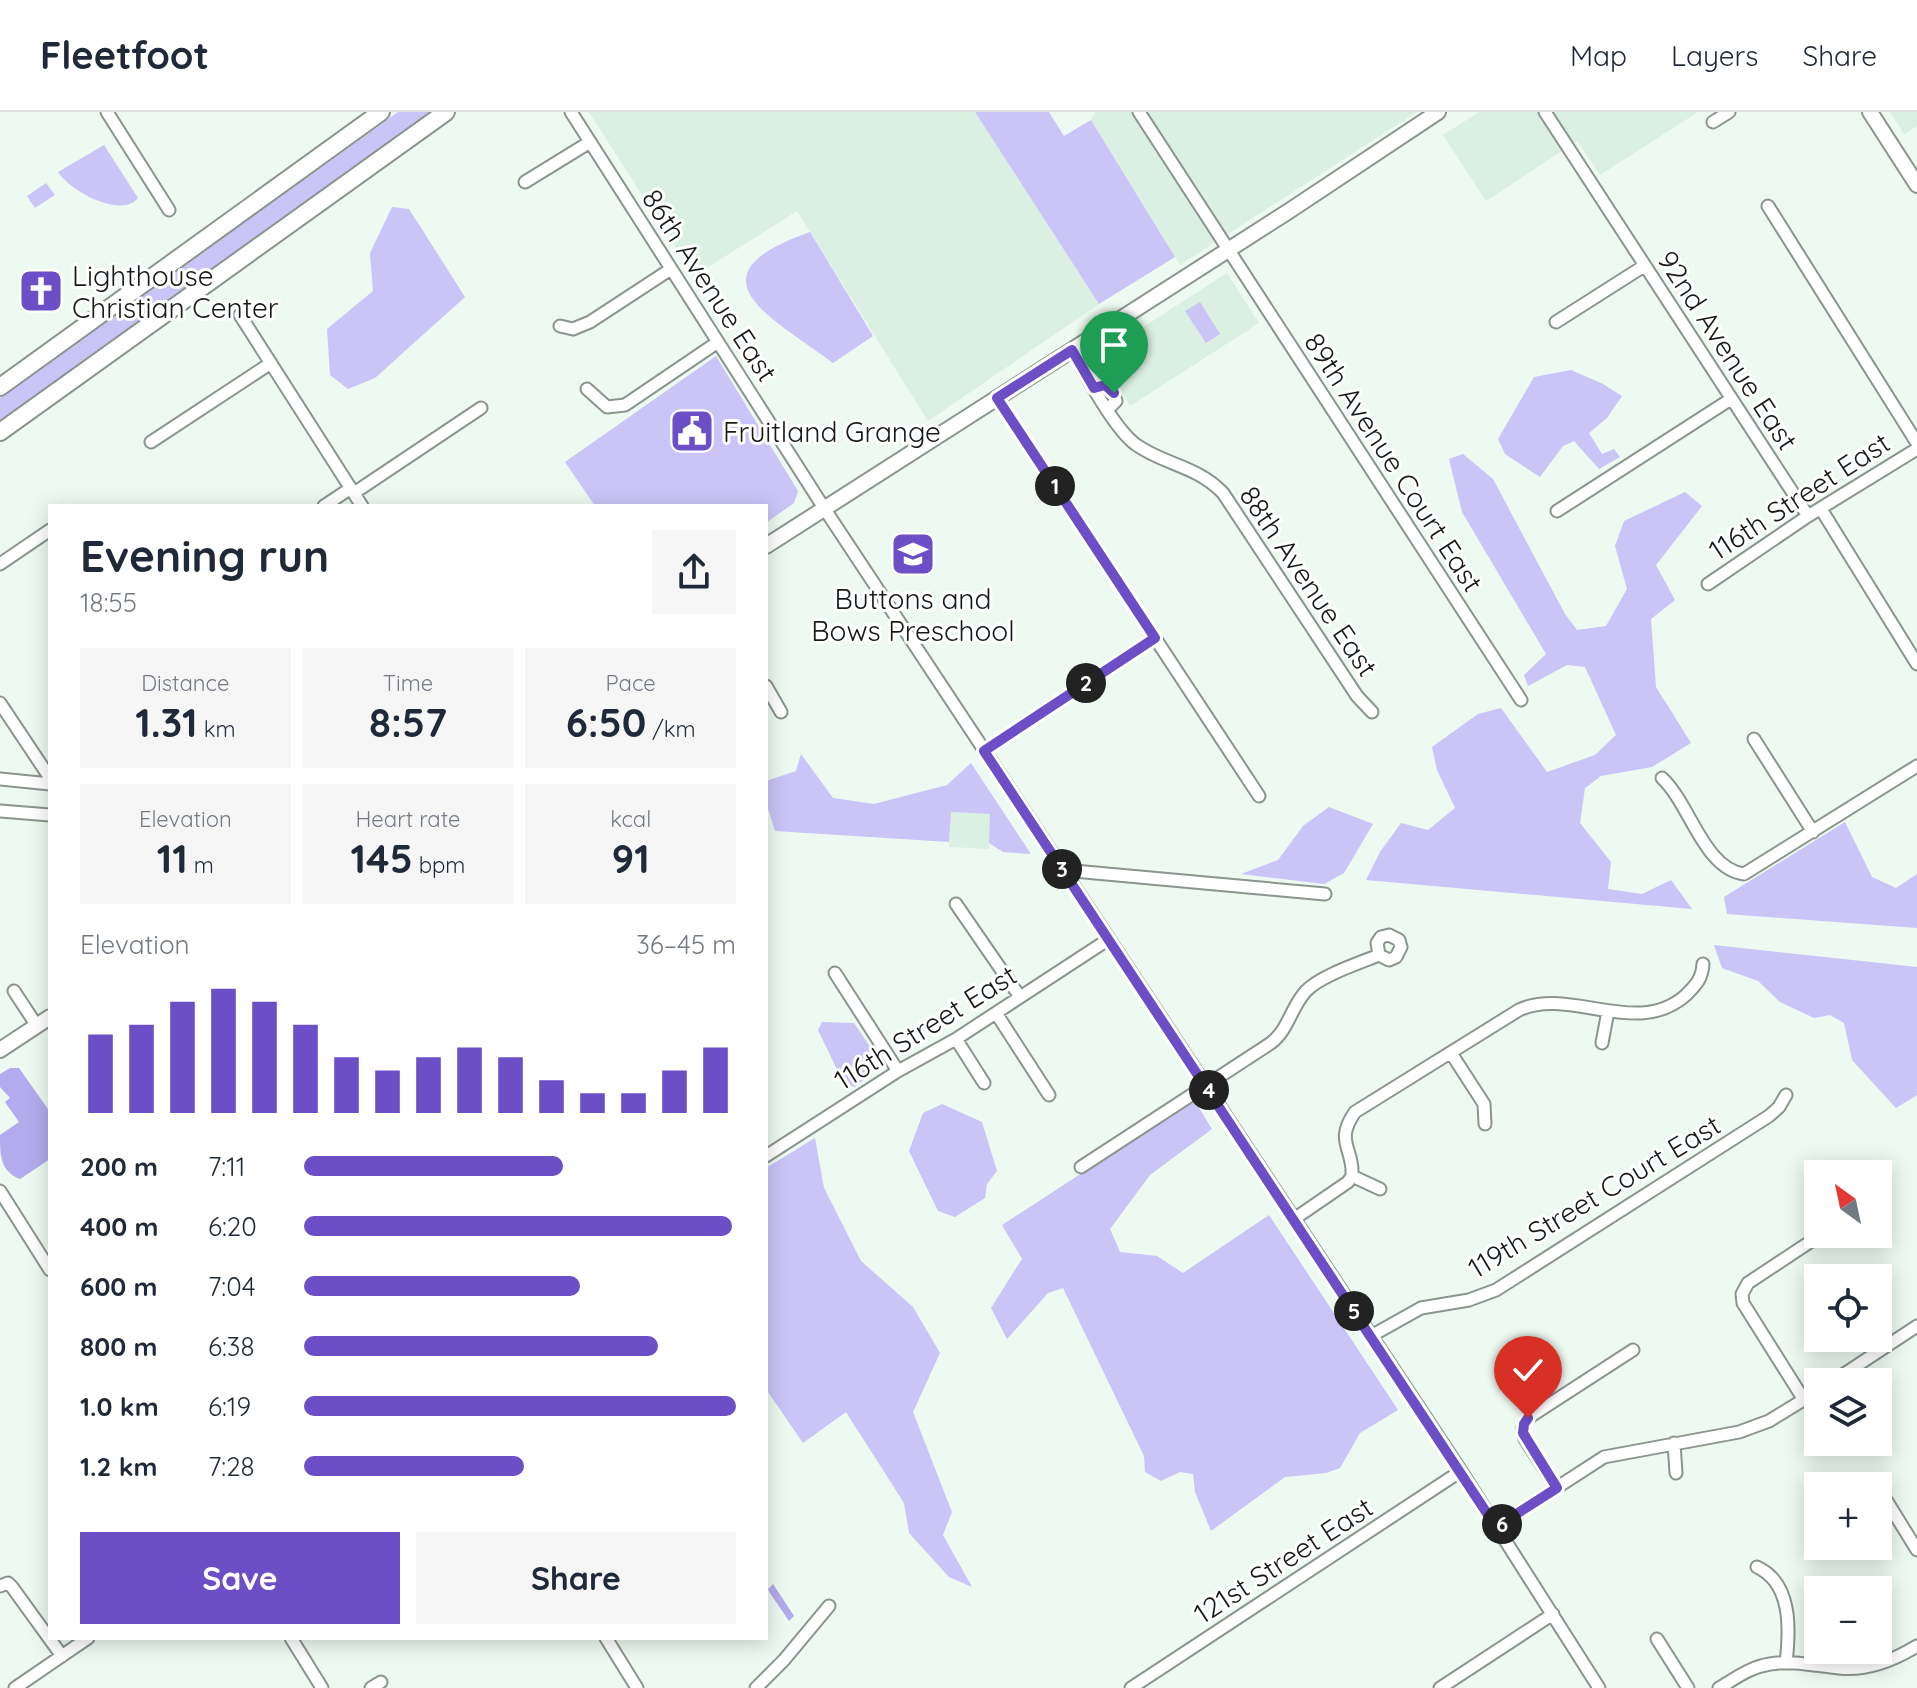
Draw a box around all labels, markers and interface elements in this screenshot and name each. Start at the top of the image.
text: Fleetfoot [40,31,209,79]
text: Map [1570,38,1627,73]
text: Layers [1671,38,1758,73]
text: Share [1802,38,1877,73]
street label: 86th Avenue East [635,182,785,388]
street label: 92nd Avenue East [1650,244,1806,456]
place label: Lighthouse Christian Center [72,258,279,325]
church icon: Lighthouse Christian Center [17,267,65,315]
pin [1080,311,1148,393]
icon: arrive [1092,323,1136,367]
street label: 89th Avenue Court East [1297,326,1491,598]
public building icon: Fruitland Grange [668,407,716,455]
place label: Fruitland Grange [723,414,941,449]
street label: 116th Street East [1702,425,1896,567]
pin: 1 [1035,466,1075,506]
text: 1 [1051,472,1059,500]
street label: 88th Avenue East [1232,479,1386,683]
text: Evening run [80,528,329,583]
button: share [652,530,736,614]
school or university icon: Buttons and Bows Preschool [889,530,937,578]
place label: Buttons and Bows Preschool [811,581,1015,648]
text: 18:55 [80,586,137,619]
pin: 2 [1066,663,1106,703]
text: Distance [141,669,229,697]
text: Time [383,669,433,697]
text: Pace [606,669,656,697]
text: 2 [1080,669,1092,697]
text: 1.31 [135,697,198,747]
text: 8:57 [369,697,447,747]
text: 6:50 [566,697,646,747]
text: km [198,715,236,743]
text: /km [646,715,696,743]
text: Elevation [139,805,232,833]
text: Heart rate [356,805,460,833]
text: kcal [610,805,651,833]
text: 11 [157,833,188,883]
text: 145 [351,833,413,883]
text: 91 [612,833,650,883]
pin: 3 [1042,849,1082,889]
text: m [188,851,214,879]
text: bpm [413,851,465,879]
text: 3 [1056,855,1068,883]
text: Elevation [80,928,190,961]
text: 36–45 m [636,928,736,961]
street label: 116th Street East [827,957,1023,1097]
pin: 4 [1189,1070,1229,1110]
text: 4 [1203,1076,1215,1104]
street label: 119th Street Court East [1462,1107,1726,1285]
text: 200 m [80,1150,158,1183]
text: 7:11 [208,1150,245,1183]
north arrow [1804,1160,1892,1248]
map controls [1804,1160,1892,1664]
text: 400 m [80,1210,158,1243]
text: 6:20 [208,1210,257,1243]
button: locate [1804,1264,1892,1352]
text: 600 m [80,1270,158,1303]
text: 7:04 [208,1270,255,1303]
pin: 5 [1334,1291,1374,1331]
text: 5 [1348,1297,1360,1325]
text: 800 m [80,1330,157,1363]
text: 6:38 [208,1330,255,1363]
pin [1494,1336,1562,1418]
icon: check [1506,1348,1550,1392]
button: layers [1804,1368,1892,1456]
text: 1.0 km [80,1390,159,1423]
text: 6:19 [208,1390,251,1423]
text: 1.2 km [80,1450,157,1483]
text: 7:28 [208,1450,255,1483]
button: + [1804,1472,1892,1560]
street label: 121st Street East [1187,1489,1379,1631]
pin: 6 [1482,1504,1522,1544]
text: 6 [1496,1510,1508,1538]
button: Save [80,1532,400,1624]
button: Share [416,1532,736,1624]
button: − [1804,1576,1892,1664]

